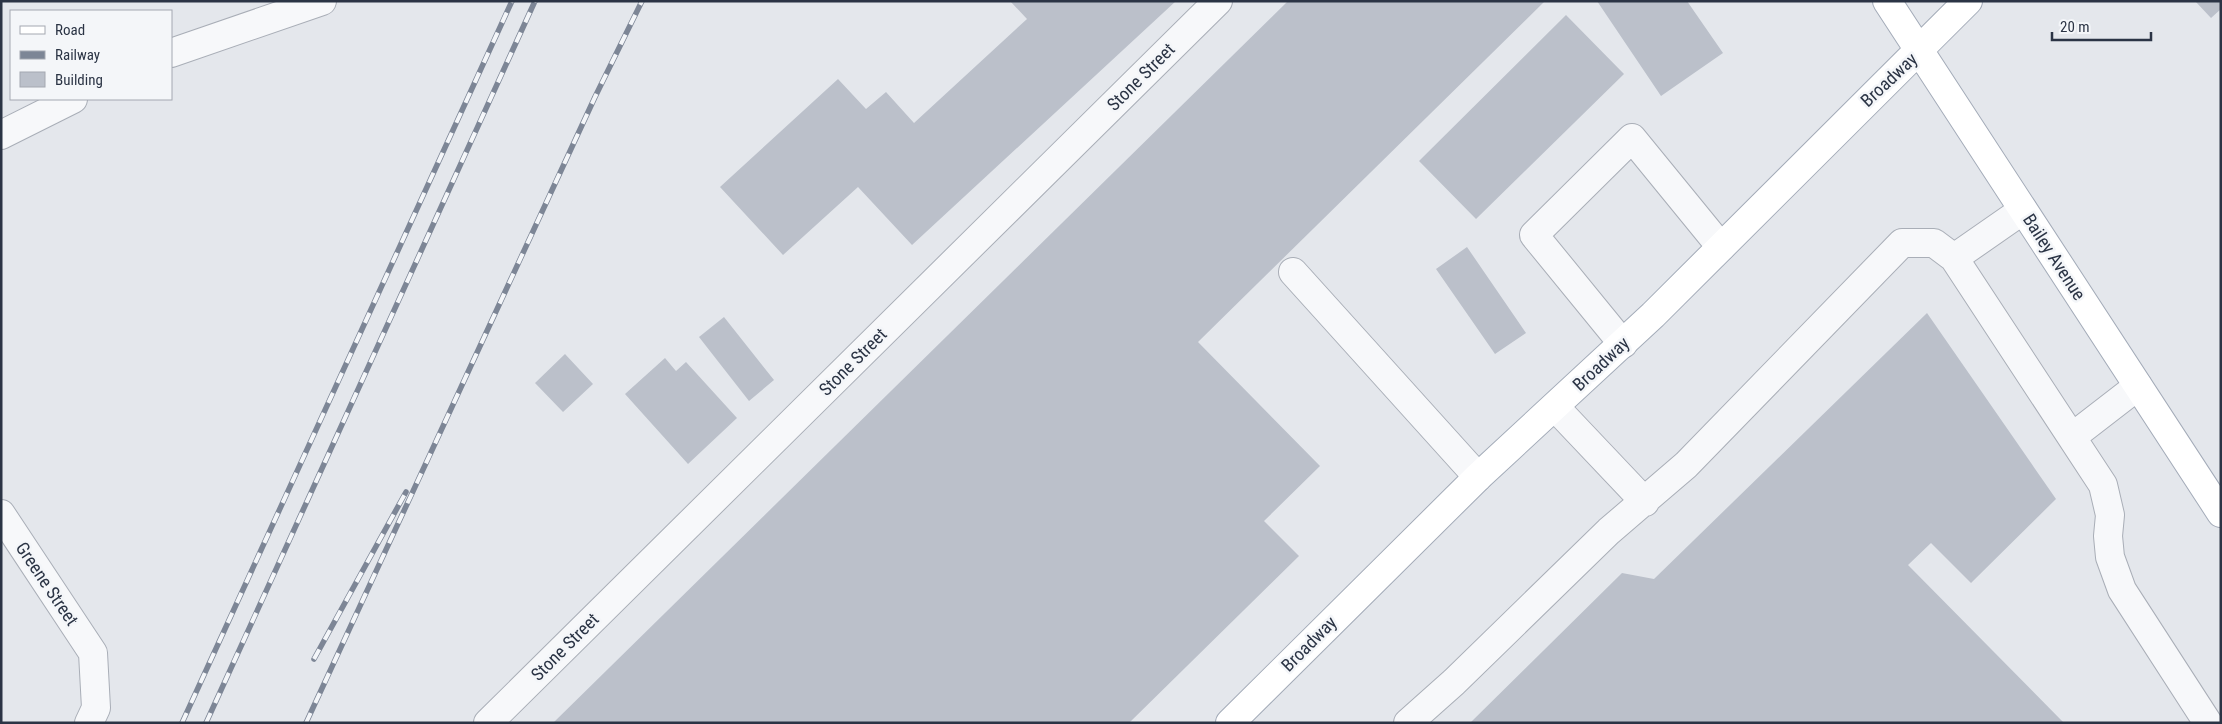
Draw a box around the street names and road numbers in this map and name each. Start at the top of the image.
street label: Stone Street [1102,38,1179,115]
street label: Broadway [1856,48,1922,111]
street label: Bailey Avenue [2019,210,2090,304]
street label: Stone Street [814,323,891,400]
street label: Broadway [1568,332,1634,395]
street label: Greene Street [12,538,83,630]
street label: Stone Street [526,608,603,685]
street label: Broadway [1277,611,1341,676]

